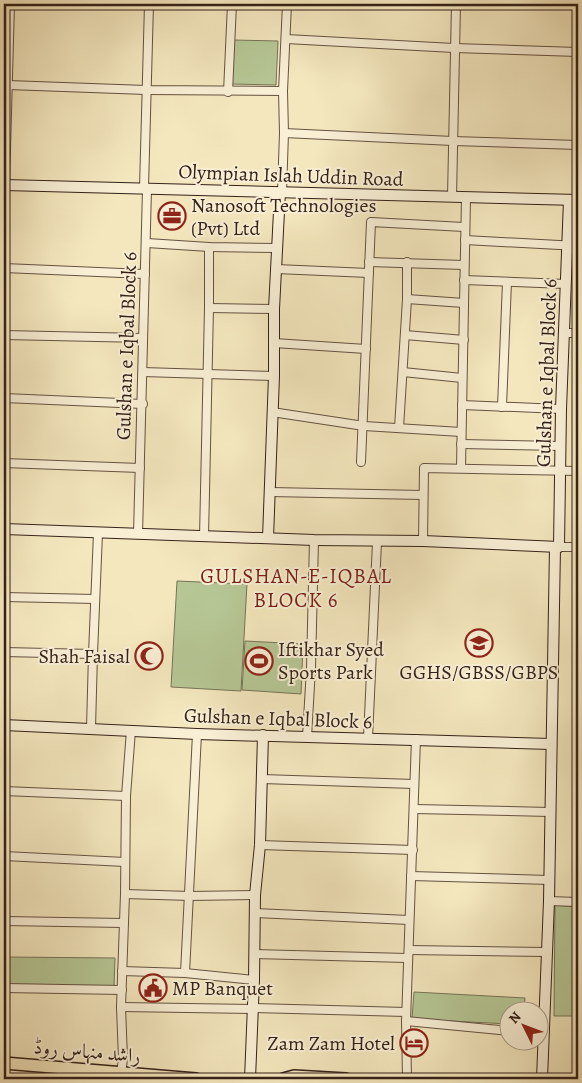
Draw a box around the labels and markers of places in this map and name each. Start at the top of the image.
place label: Nanosoft Technologies (Pvt) Ltd [191,192,376,242]
office icon: Nanosoft Technologies (Pvt) Ltd [157,201,187,231]
school or university icon: GGHS/GBSS/GBPS [464,628,494,658]
place label: Iftikhar Syed Sports Park [278,636,384,686]
mosque icon: Shah Faisal [134,641,164,671]
place label: Shah Faisal [38,643,130,670]
sports icon: Iftikhar Syed Sports Park [244,646,274,676]
place label: GGHS/GBSS/GBPS [400,659,558,686]
public building icon: MP Banquet [138,973,168,1003]
place label: MP Banquet [172,975,273,1002]
hotel icon: Zam Zam Hotel [399,1028,429,1058]
place label: Zam Zam Hotel [267,1030,395,1057]

